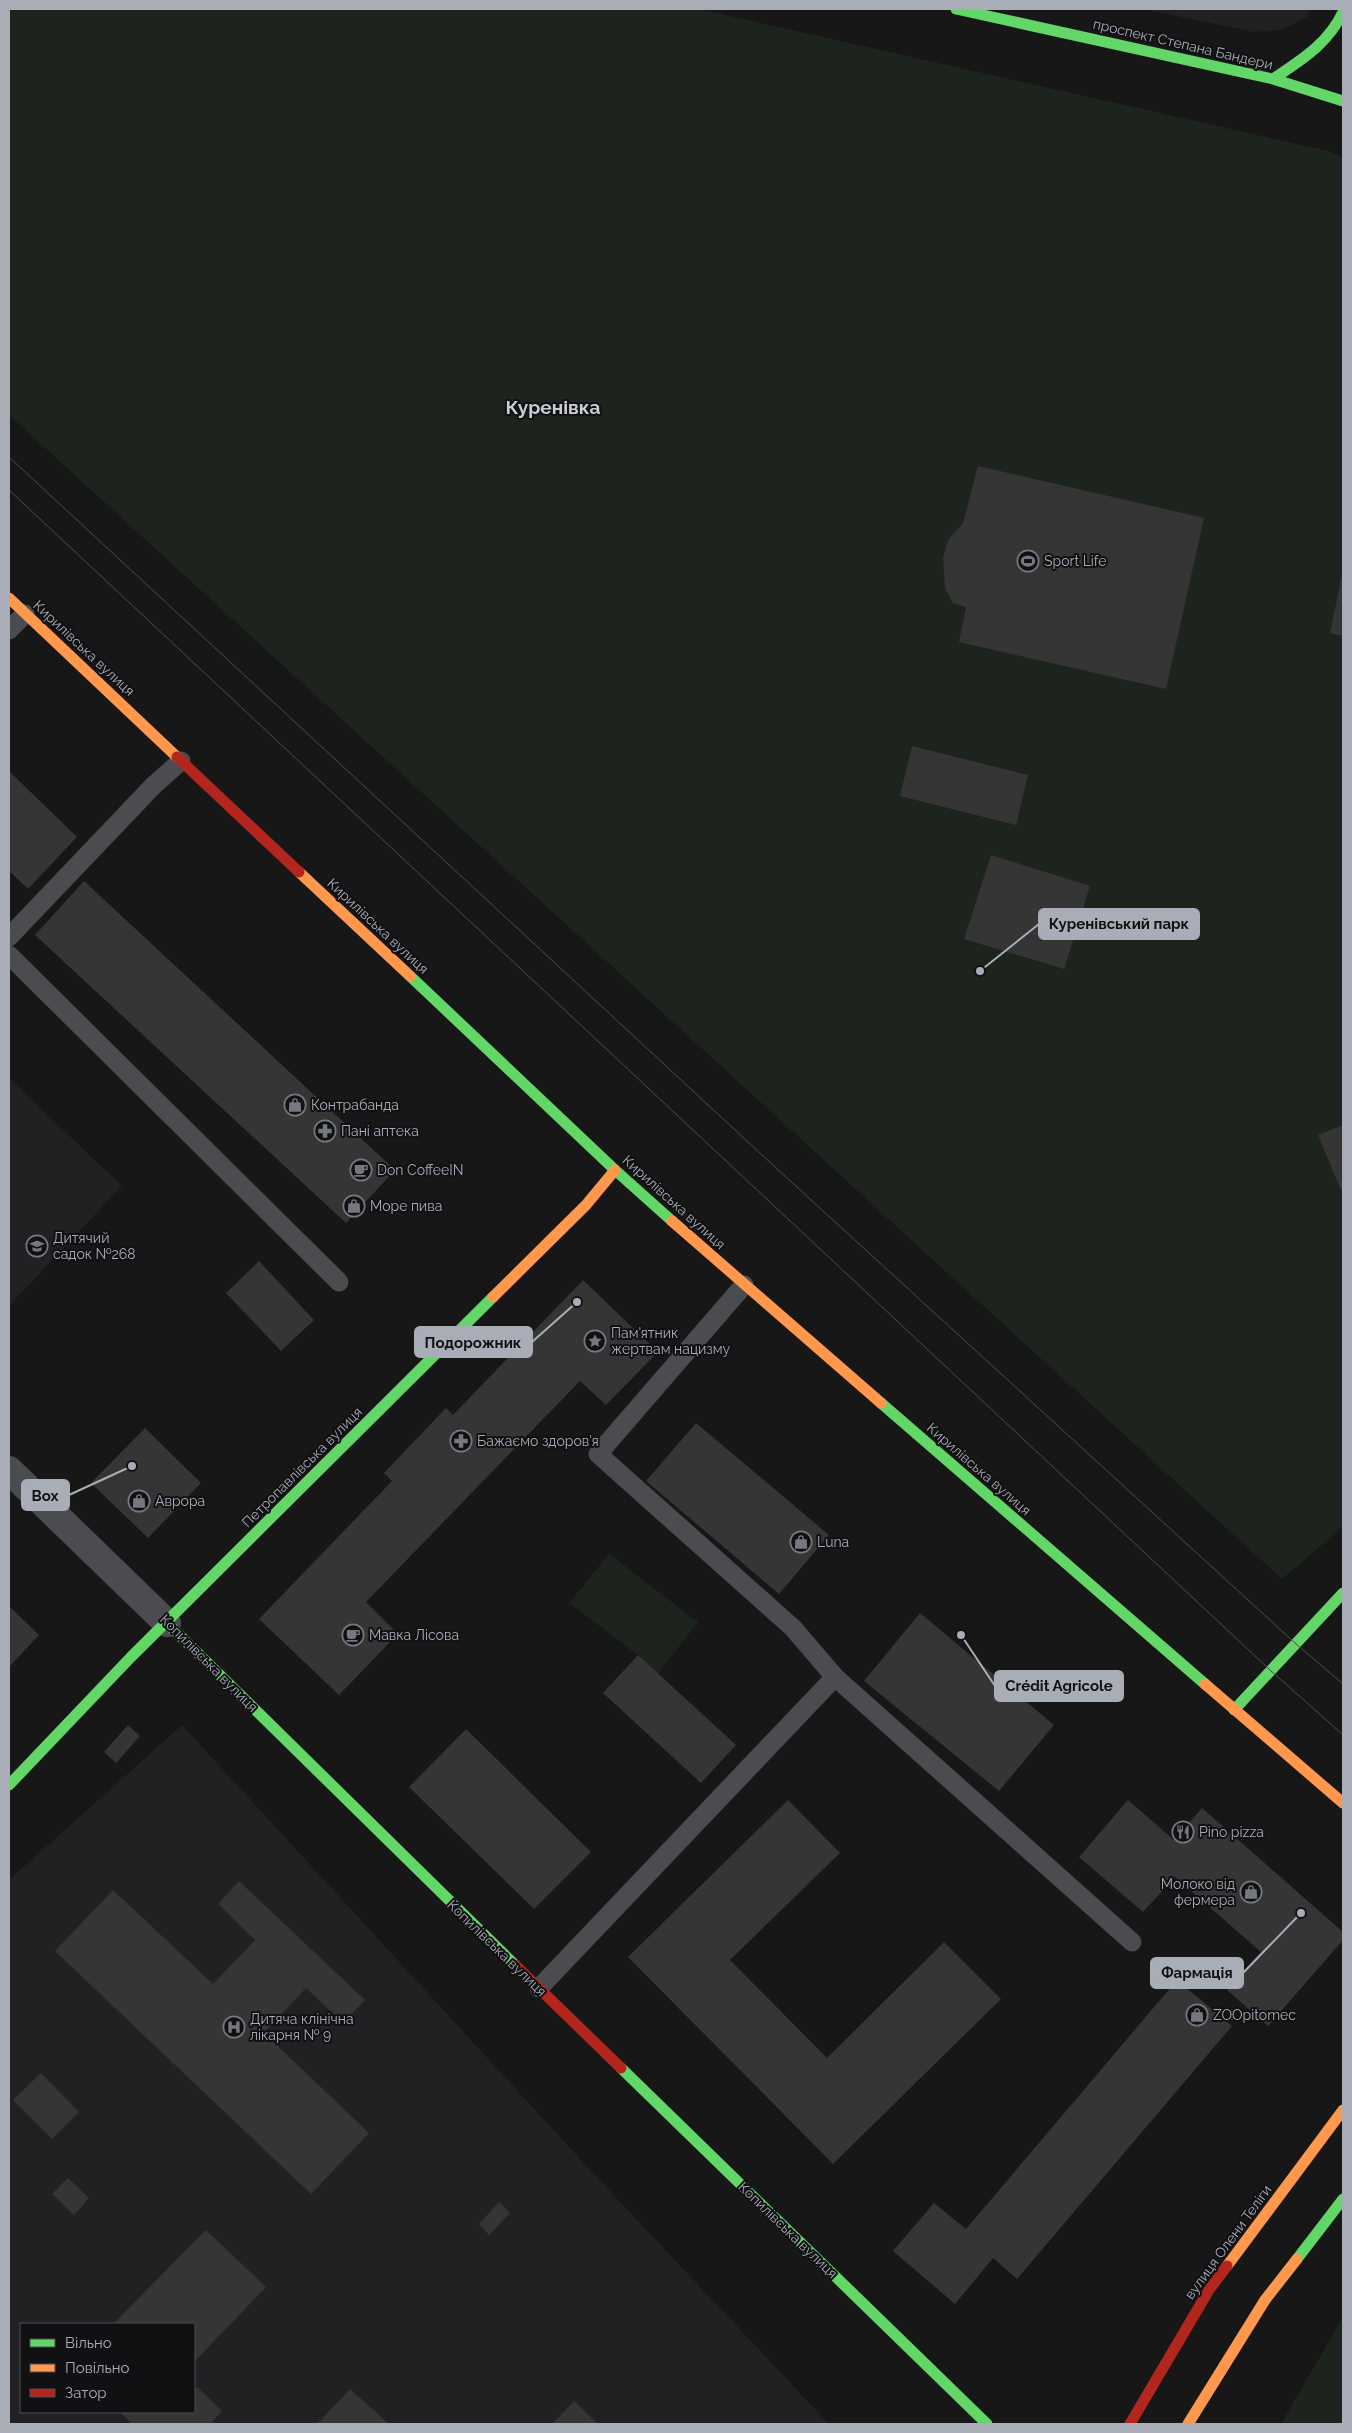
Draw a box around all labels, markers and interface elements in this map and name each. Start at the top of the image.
street label: проспект Степана Бандери [1092,16,1274,72]
district label: Куренівка [506,396,601,418]
sports icon: Sport Life [1016,549,1040,573]
place label: Sport Life [1044,553,1106,569]
street label: Кирилівська вулиця [30,597,138,699]
street label: Кирилівська вулиця [324,875,432,977]
callout: Куренівський парк [1039,909,1199,939]
text: Куренівський парк [1049,915,1190,933]
shop icon: Контрабанда [283,1093,307,1117]
place label: Контрабанда [311,1097,399,1113]
pharmacy icon: Пані аптека [313,1119,337,1143]
place label: Пані аптека [341,1123,419,1139]
street label: Кирилівська вулиця [619,1152,729,1252]
cafe icon: Don CoffeeIN [349,1158,373,1182]
place label: Don CoffeeIN [377,1162,463,1178]
shop icon: Море пива [342,1194,366,1218]
place label: Море пива [370,1198,442,1214]
place label: Дитячий садок №268 [53,1230,136,1262]
school or university icon: Дитячий садок №268 [25,1234,49,1258]
place label: Пам'ятник жертвам нацизму [611,1325,731,1357]
callout: Подорожник [415,1327,532,1357]
place icon: Пам'ятник жертвам нацизму [583,1329,607,1353]
text: Подорожник [425,1334,522,1352]
street label: Петропавлівська вулиця [239,1404,365,1530]
street label: Кирилівська вулиця [924,1420,1034,1518]
pharmacy icon: Бажаємо здоров'я [449,1429,473,1453]
place label: Бажаємо здоров'я [477,1433,599,1449]
callout: Box [22,1480,69,1510]
text: Box [32,1487,58,1505]
shop icon: Аврора [127,1489,151,1513]
place label: Аврора [155,1493,205,1509]
shop icon: Luna [789,1530,813,1554]
place label: Luna [817,1534,849,1550]
street label: Копилівська вулиця [157,1611,261,1715]
cafe icon: Мавка Лісова [341,1623,365,1647]
place label: Мавка Лісова [369,1627,459,1643]
callout: Crédit Agricole [995,1671,1123,1701]
text: Crédit Agricole [1005,1677,1113,1695]
restaurant icon: Pino pizza [1171,1820,1195,1844]
place label: Pino pizza [1199,1824,1264,1840]
place label: Молоко від фермера [1161,1876,1235,1908]
shop icon: Молоко від фермера [1239,1880,1263,1904]
street label: Копилівська вулиця [444,1897,550,1999]
callout: Фармація [1151,1958,1243,1988]
text: Фармація [1161,1964,1233,1982]
shop icon: ZOOpitomec [1185,2003,1209,2027]
place label: ZOOpitomec [1213,2007,1296,2023]
place label: Дитяча клінічна лікарня № 9 [250,2011,354,2043]
hospital icon: Дитяча клінічна лікарня № 9 [222,2015,246,2039]
street label: Копилівська вулиця [735,2179,841,2281]
street label: вулиця Олени Теліги [1181,2182,1275,2302]
legend [20,2323,195,2413]
text: Вільно [65,2334,112,2352]
text: Повільно [65,2359,130,2377]
text: Затор [65,2384,107,2402]

